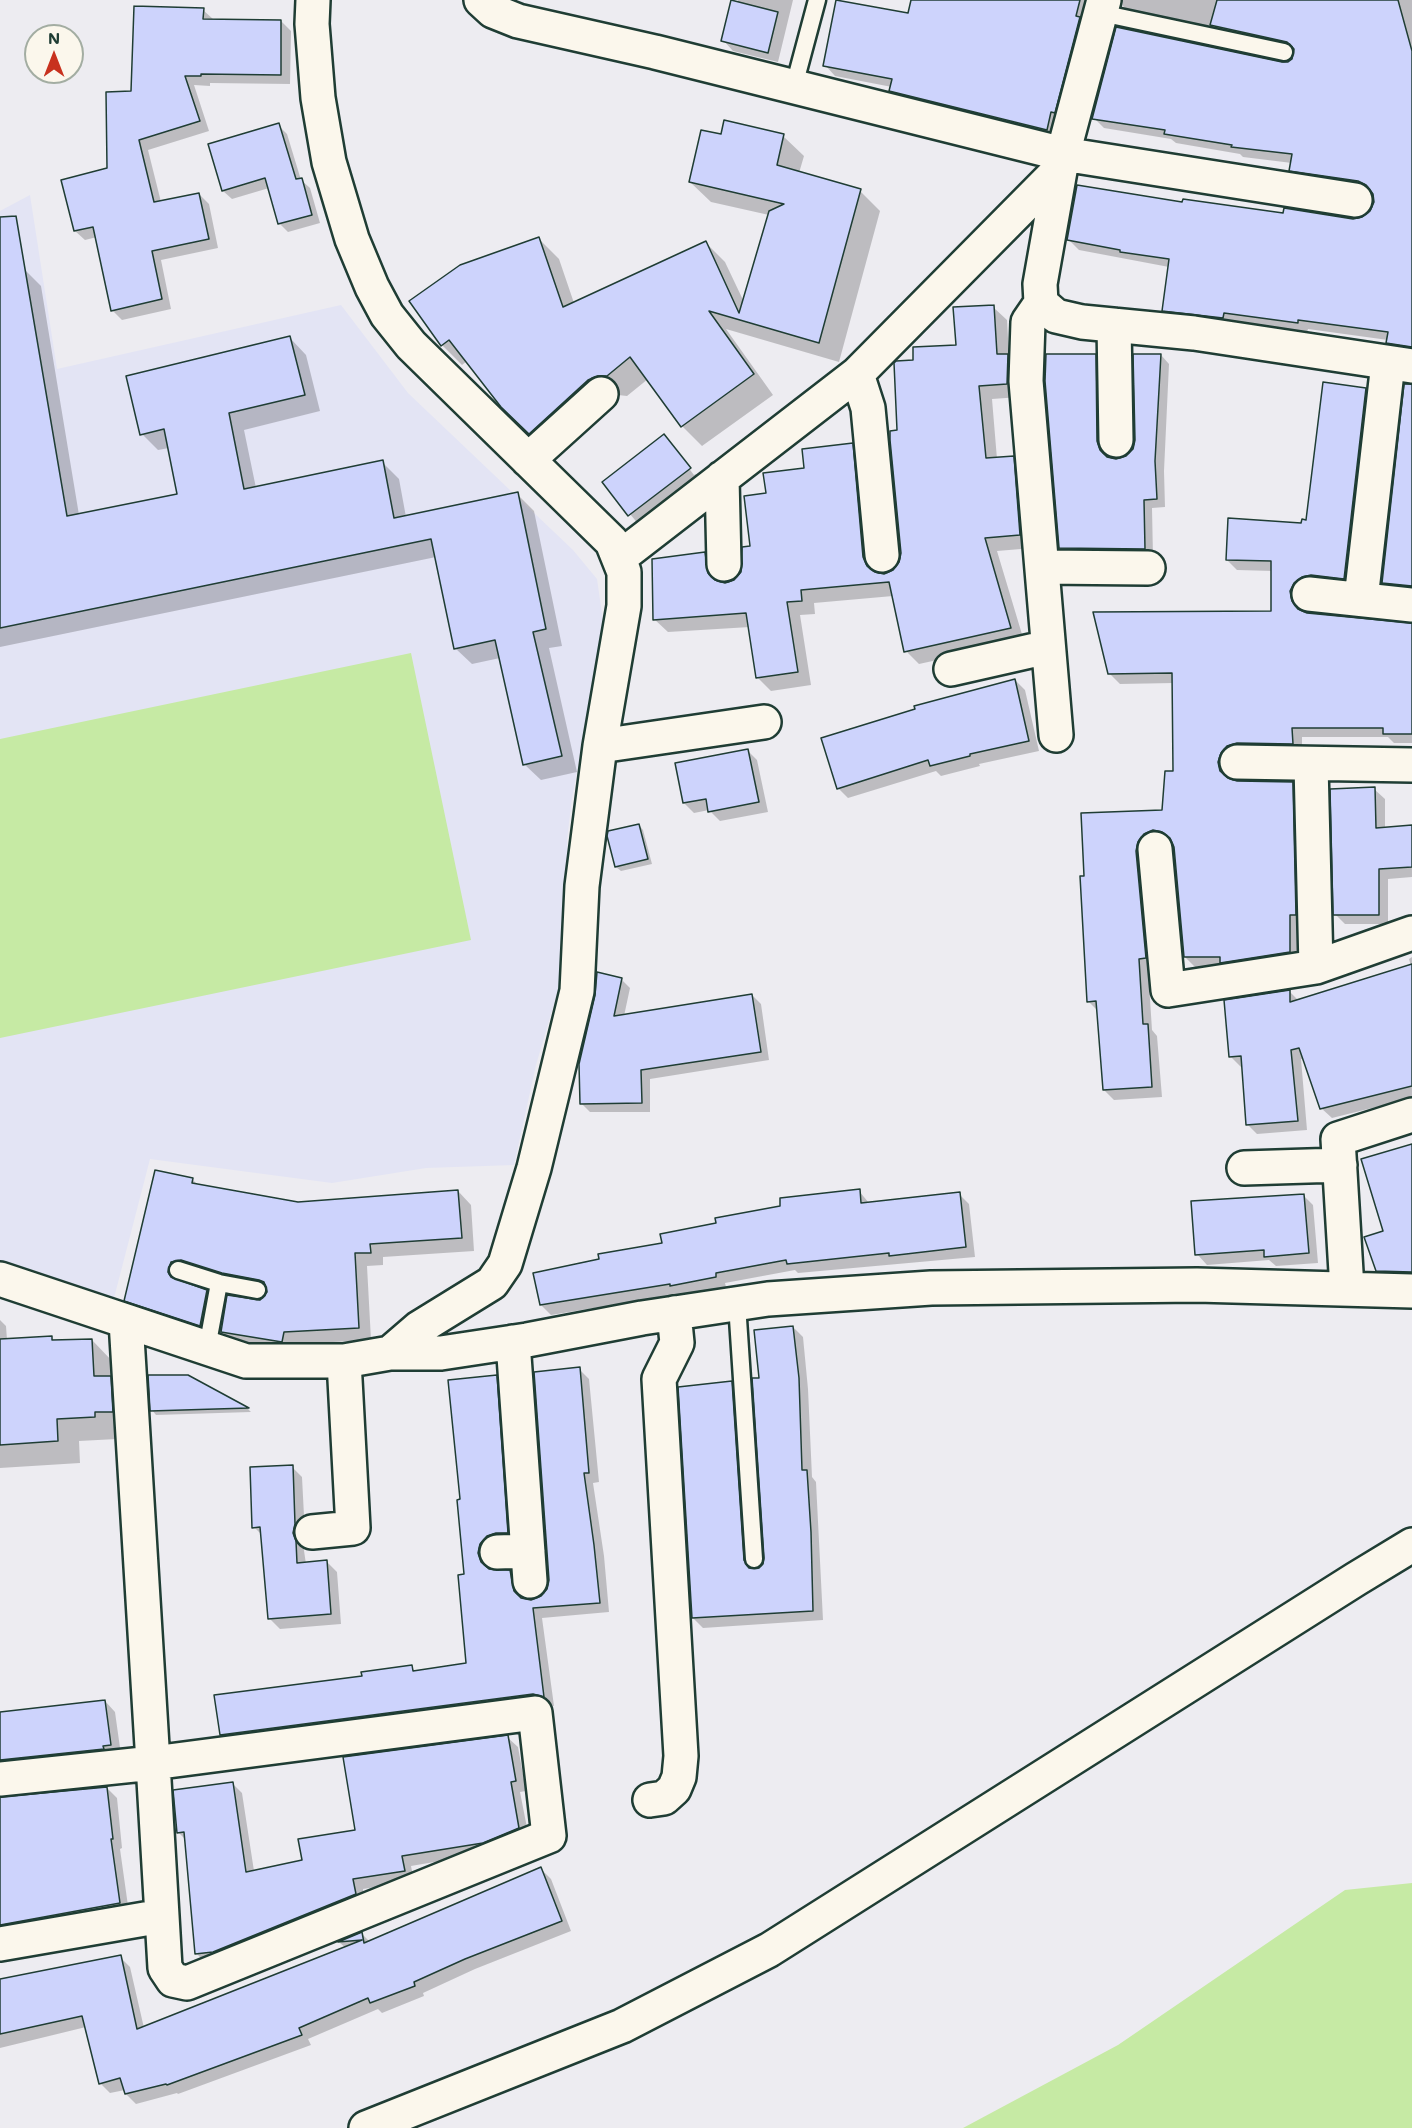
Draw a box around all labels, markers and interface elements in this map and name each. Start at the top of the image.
north arrow [24,24,84,84]
text: N [48,27,60,48]

